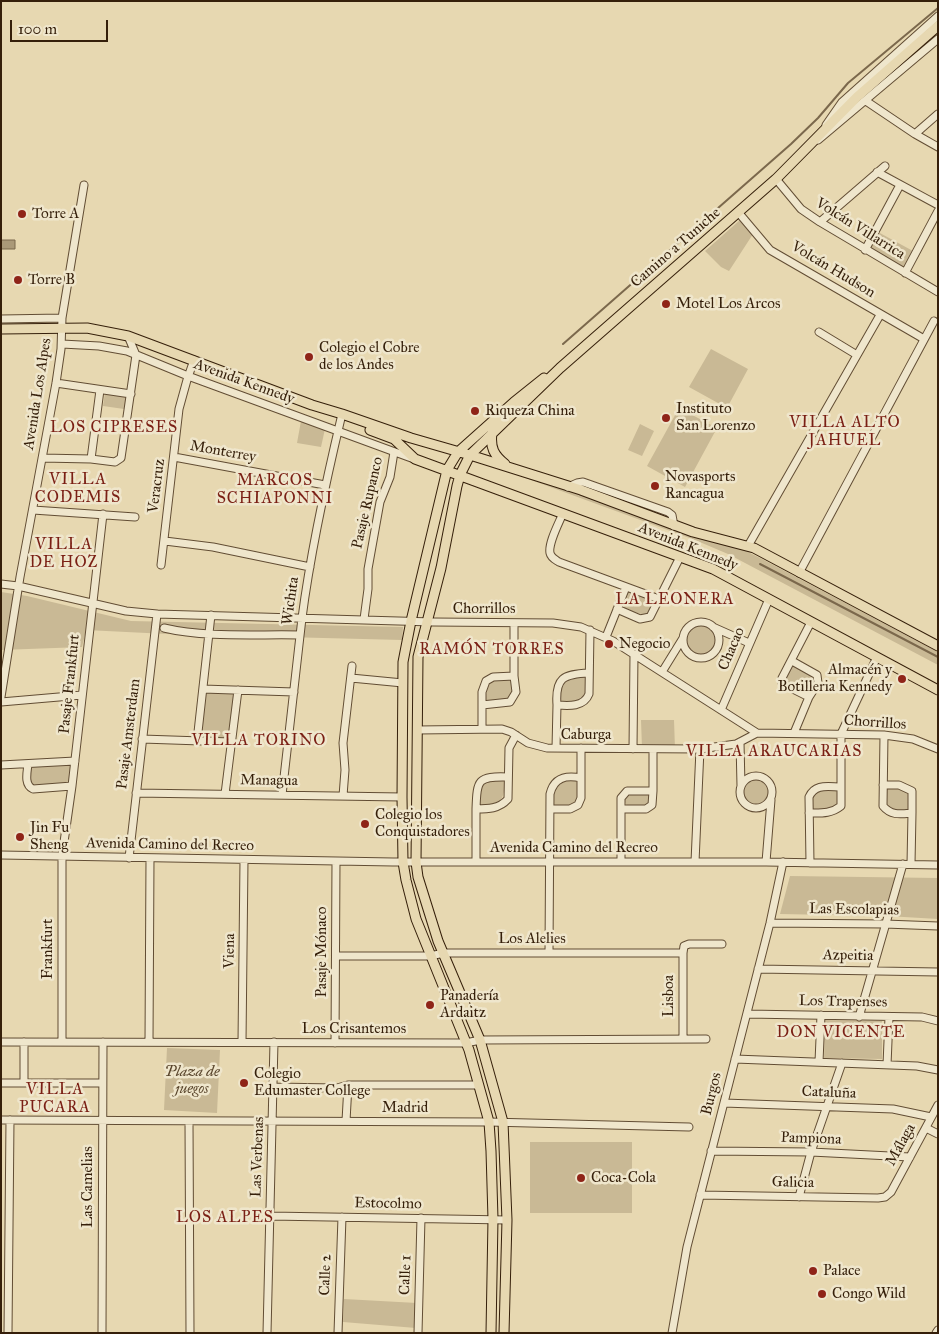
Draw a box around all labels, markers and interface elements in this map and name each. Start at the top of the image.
scale bar [12,10,110,42]
text: 100 m [18,20,57,38]
street label: Volcán Villarrica [812,194,908,264]
street label: Camino a Tuniche [627,204,725,292]
place label: Torre A [32,205,79,223]
marker: Torre A [16,208,28,220]
street label: Volcán Hudson [788,238,878,302]
place label: Torre B [28,271,75,289]
marker: Torre B [12,274,24,286]
place label: Motel Los Arcos [676,295,780,313]
marker: Motel Los Arcos [660,298,672,310]
street label: Avenida Los Alpes [20,337,56,451]
place label: Colegio el Cobre de los Andes [319,339,419,374]
marker: Colegio el Cobre de los Andes [303,351,315,363]
street label: Avenida Kennedy [191,355,297,409]
place label: Instituto San Lorenzo [676,400,756,435]
place label: Riqueza China [485,402,575,420]
marker: Riqueza China [469,405,481,417]
marker: Instituto San Lorenzo [660,412,672,424]
district label: VILLA ALTO JAHUEL [788,413,902,451]
district label: LOS CIPRESES [48,418,180,438]
street label: Monterrey [188,437,258,467]
street label: Pasaje Rupanco [349,455,387,551]
street label: Veracruz [145,458,169,514]
place label: Novasports Rancagua [665,468,736,503]
district label: VILLA CODEMIS [34,470,122,508]
district label: MARCOS SCHIAPONNI [215,471,335,509]
marker: Novasports Rancagua [649,480,661,492]
street label: Avenida Kennedy [636,519,740,575]
district label: VILLA DE HOZ [29,535,99,573]
street label: Wichita [279,576,303,626]
district label: LA LEONERA [614,590,736,610]
street label: Chorrillos [453,600,515,618]
street label: Chacao [715,625,749,673]
street label: Pasaje Frankfurt [56,633,84,735]
place label: Negocio [619,635,670,653]
marker: Negocio [603,638,615,650]
district label: RAMÓN TORRES [418,640,566,660]
place label: Almacén y Botilleria Kennedy [778,661,892,696]
marker: Almacén y Botilleria Kennedy [896,673,908,685]
street label: Pasaje Amsterdam [113,678,145,790]
street label: Chorrillos [843,712,907,734]
street label: Caburga [561,726,611,744]
district label: VILLA TORINO [190,731,328,751]
district label: VILLA ARAUCARIAS [684,742,864,762]
street label: Managua [240,771,298,791]
place label: Colegio los Conquistadores [375,806,470,841]
marker: Colegio los Conquistadores [359,818,371,830]
place label: Jin Fu Sheng [30,819,69,854]
marker: Jin Fu Sheng [14,831,26,843]
street label: Avenida Camino del Recreo [86,835,254,855]
street label: Avenida Camino del Recreo [490,839,658,857]
street label: Las Escolapias [809,900,899,920]
street label: Pasaje Mónaco [313,907,331,997]
street label: Frankfurt [39,919,57,979]
street label: Los Alelies [498,930,566,948]
street label: Viena [221,933,239,969]
street label: Azpeitia [823,947,873,965]
street label: Lisboa [660,975,678,1017]
place label: Panadería Ardaitz [440,987,499,1022]
street label: Los Trapenses [799,992,887,1012]
marker: Panadería Ardaitz [424,999,436,1011]
street label: Los Crisantemos [302,1020,406,1038]
district label: DON VICENTE [775,1023,907,1043]
park label: Plaza de juegos [164,1063,220,1098]
place label: Colegio Edumaster College [254,1065,370,1100]
street label: Burgos [698,1071,726,1117]
marker: Colegio Edumaster College [238,1077,250,1089]
district label: VILLA PUCARA [19,1080,91,1118]
street label: Cataluña [801,1083,857,1103]
street label: Madrid [382,1099,428,1117]
street label: Las Verbenas [248,1116,268,1198]
street label: Málaga [882,1121,920,1169]
street label: Pampiona [780,1129,842,1149]
street label: Las Camelias [79,1146,97,1228]
place label: Coca-Cola [591,1169,656,1187]
marker: Coca-Cola [575,1172,587,1184]
street label: Galicia [772,1174,814,1192]
street label: Estocolmo [354,1194,422,1214]
district label: LOS ALPES [175,1208,275,1228]
street label: Calle 2 [316,1254,336,1296]
street label: Calle 1 [396,1255,416,1295]
place label: Palace [823,1262,861,1280]
marker: Palace [807,1265,819,1277]
place label: Congo Wild [832,1285,906,1303]
marker: Congo Wild [816,1288,828,1300]

